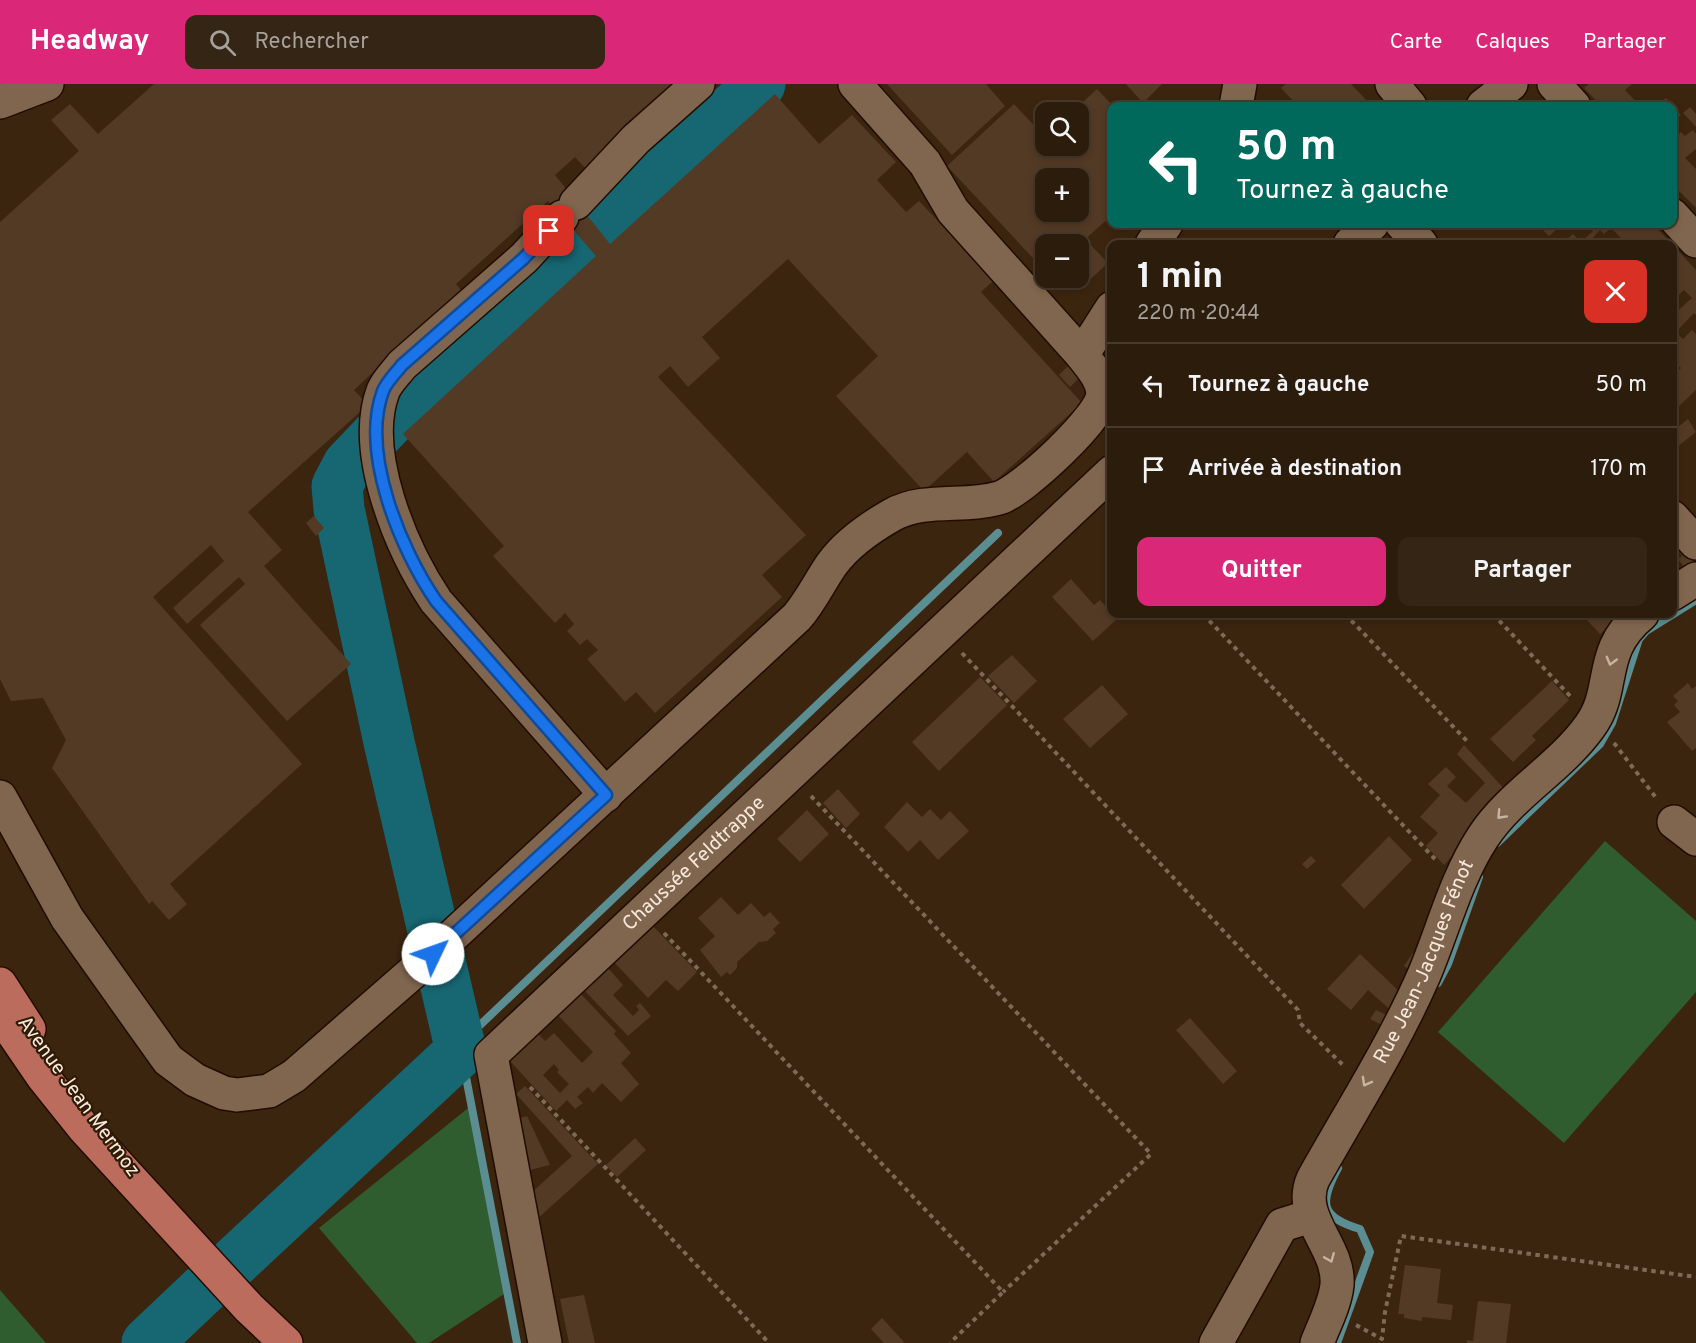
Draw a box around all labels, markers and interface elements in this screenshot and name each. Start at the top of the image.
search box [185,15,605,69]
text: Headway [30,24,149,60]
icon: search [206,26,239,59]
text: Rechercher [254,29,369,56]
text: Carte [1390,29,1442,56]
text: Calques [1475,29,1550,56]
text: Partager [1583,29,1666,56]
map controls [1035,102,1089,288]
button: search [1035,102,1089,156]
text: 50 m [1236,122,1337,175]
icon: left [1137,126,1215,204]
button: + [1035,168,1089,222]
text: Tournez à gauche [1236,174,1449,208]
pin [523,205,574,256]
icon: arrive [532,214,565,247]
button: − [1035,234,1089,288]
text: 1 min [1137,255,1223,301]
button: close [1584,260,1647,323]
text: 220 m · 20:44 [1137,301,1260,327]
icon: left [1137,369,1170,402]
text: Tournez à gauche [1188,372,1369,399]
text: 50 m [1595,372,1647,399]
icon: arrive [1137,453,1170,486]
text: Arrivée à destination [1188,456,1402,483]
text: 170 m [1590,456,1647,483]
button: Quitter [1137,537,1386,606]
button: Partager [1398,537,1647,606]
one-way arrow [1605,656,1618,666]
street label: Chaussée Feldtrappe [618,791,771,937]
one-way arrow [1497,809,1508,819]
street label: Rue Jean-Jacques Fénot [1369,856,1481,1069]
position arrow [401,922,465,986]
street label: Avenue Jean Mermoz [11,1011,145,1183]
one-way arrow [1362,1076,1373,1086]
one-way arrow [1323,1252,1335,1263]

